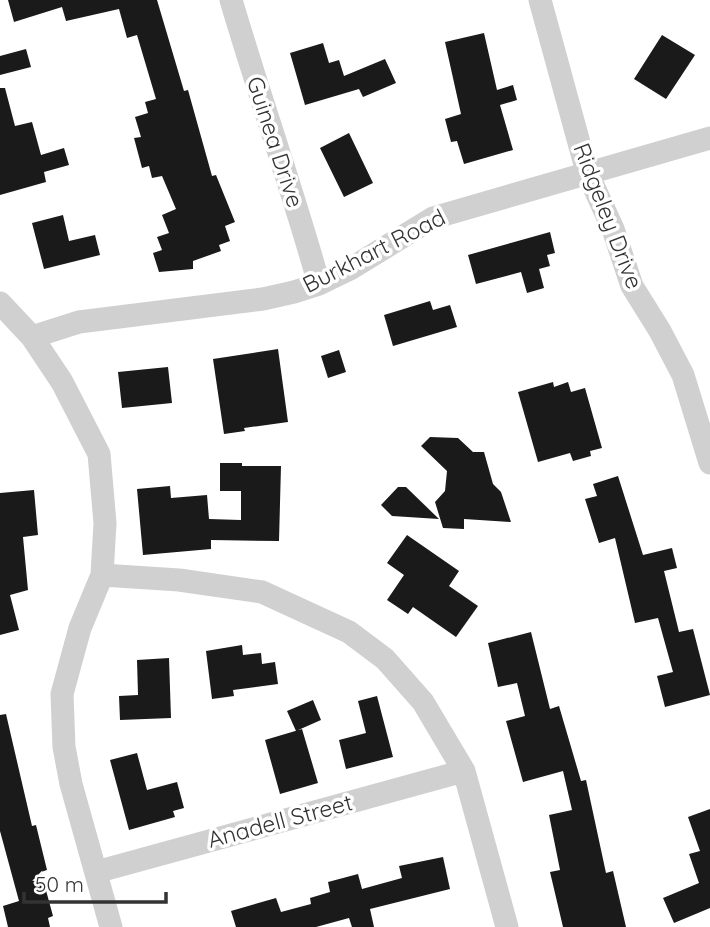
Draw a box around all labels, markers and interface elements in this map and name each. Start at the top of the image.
street label: Guinea Drive [241,73,310,211]
street label: Ridgeley Drive [567,139,650,293]
street label: Burkhart Road [298,202,450,299]
street label: Anadell Street [204,787,356,854]
scale bar [24,860,166,904]
text: 50 m [35,871,84,897]

